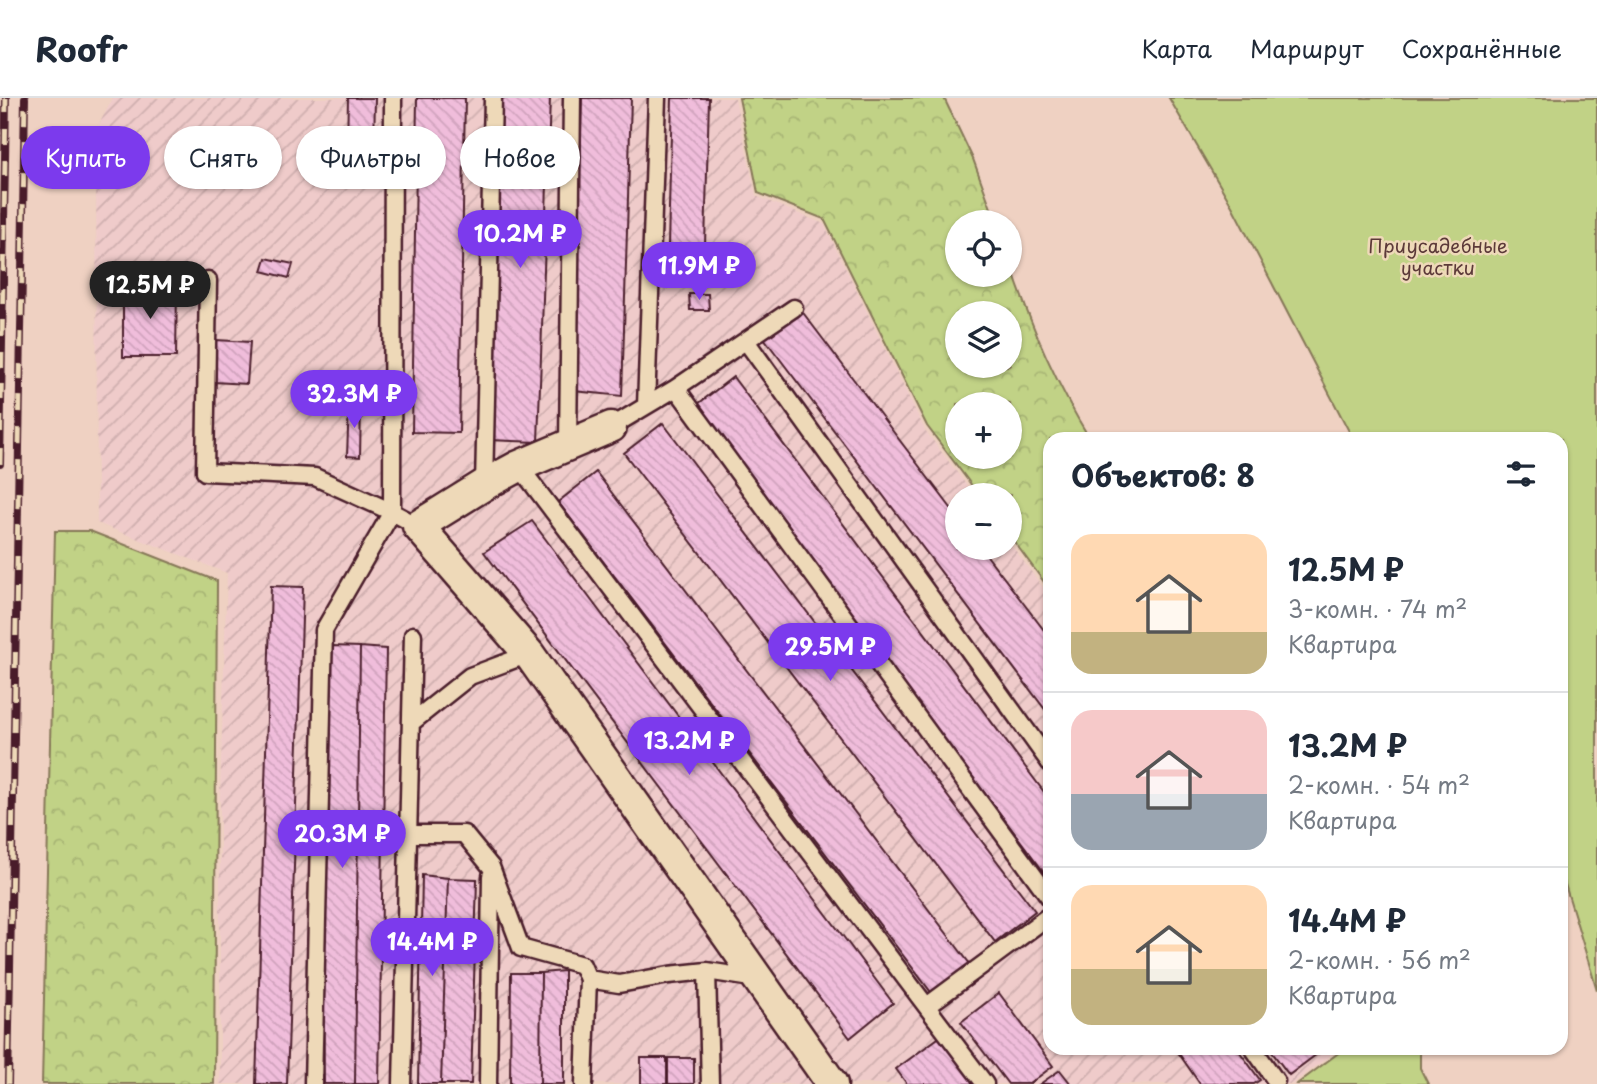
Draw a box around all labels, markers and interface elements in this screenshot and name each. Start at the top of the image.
text: Roofr [35,23,128,73]
text: Карта [1141,30,1212,66]
text: Маршрут [1250,30,1364,66]
text: Сохранённые [1402,30,1562,66]
chip: Купить [21,126,150,189]
chip: Снять [164,126,282,189]
chip: Фильтры [296,126,446,189]
chip: Новое [460,126,580,189]
map controls [945,210,1022,560]
button: locate [945,210,1022,287]
pin: 10.2M ₽ [455,211,585,270]
text: 10.2M ₽ [474,215,566,250]
park label: Приусадебные участки [1368,231,1508,281]
pin: 11.9M ₽ [634,242,764,302]
text: 11.9M ₽ [658,247,740,282]
pin: 12.5M ₽ [85,262,215,321]
text: 12.5M ₽ [106,266,194,301]
button: layers [945,301,1022,378]
pin: 32.3M ₽ [289,370,419,430]
text: 32.3M ₽ [306,375,402,410]
button: + [945,392,1022,469]
text: Объектов: 8 [1071,452,1255,497]
icon: filters [1502,455,1540,493]
button: − [945,483,1022,560]
text: 12.5M ₽ [1288,546,1404,591]
icon: home [1127,562,1211,646]
text: 3-комн. · 74 m² [1288,591,1467,626]
pin: 29.5M ₽ [765,624,895,683]
text: Квартира [1288,626,1396,661]
text: 29.5M ₽ [784,628,876,663]
pin: 13.2M ₽ [624,718,754,777]
text: 13.2M ₽ [643,722,735,757]
text: 13.2M ₽ [1288,722,1407,767]
icon: home [1127,738,1211,822]
text: 2-комн. · 54 m² [1288,767,1470,802]
text: Квартира [1288,802,1396,837]
pin: 20.3M ₽ [277,810,407,870]
text: 20.3M ₽ [294,815,390,850]
text: 14.4M ₽ [1288,897,1406,942]
icon: home [1127,913,1211,997]
pin: 14.4M ₽ [367,918,497,978]
text: 14.4M ₽ [387,923,477,958]
text: 2-комн. · 56 m² [1288,942,1471,977]
text: Квартира [1288,977,1396,1012]

